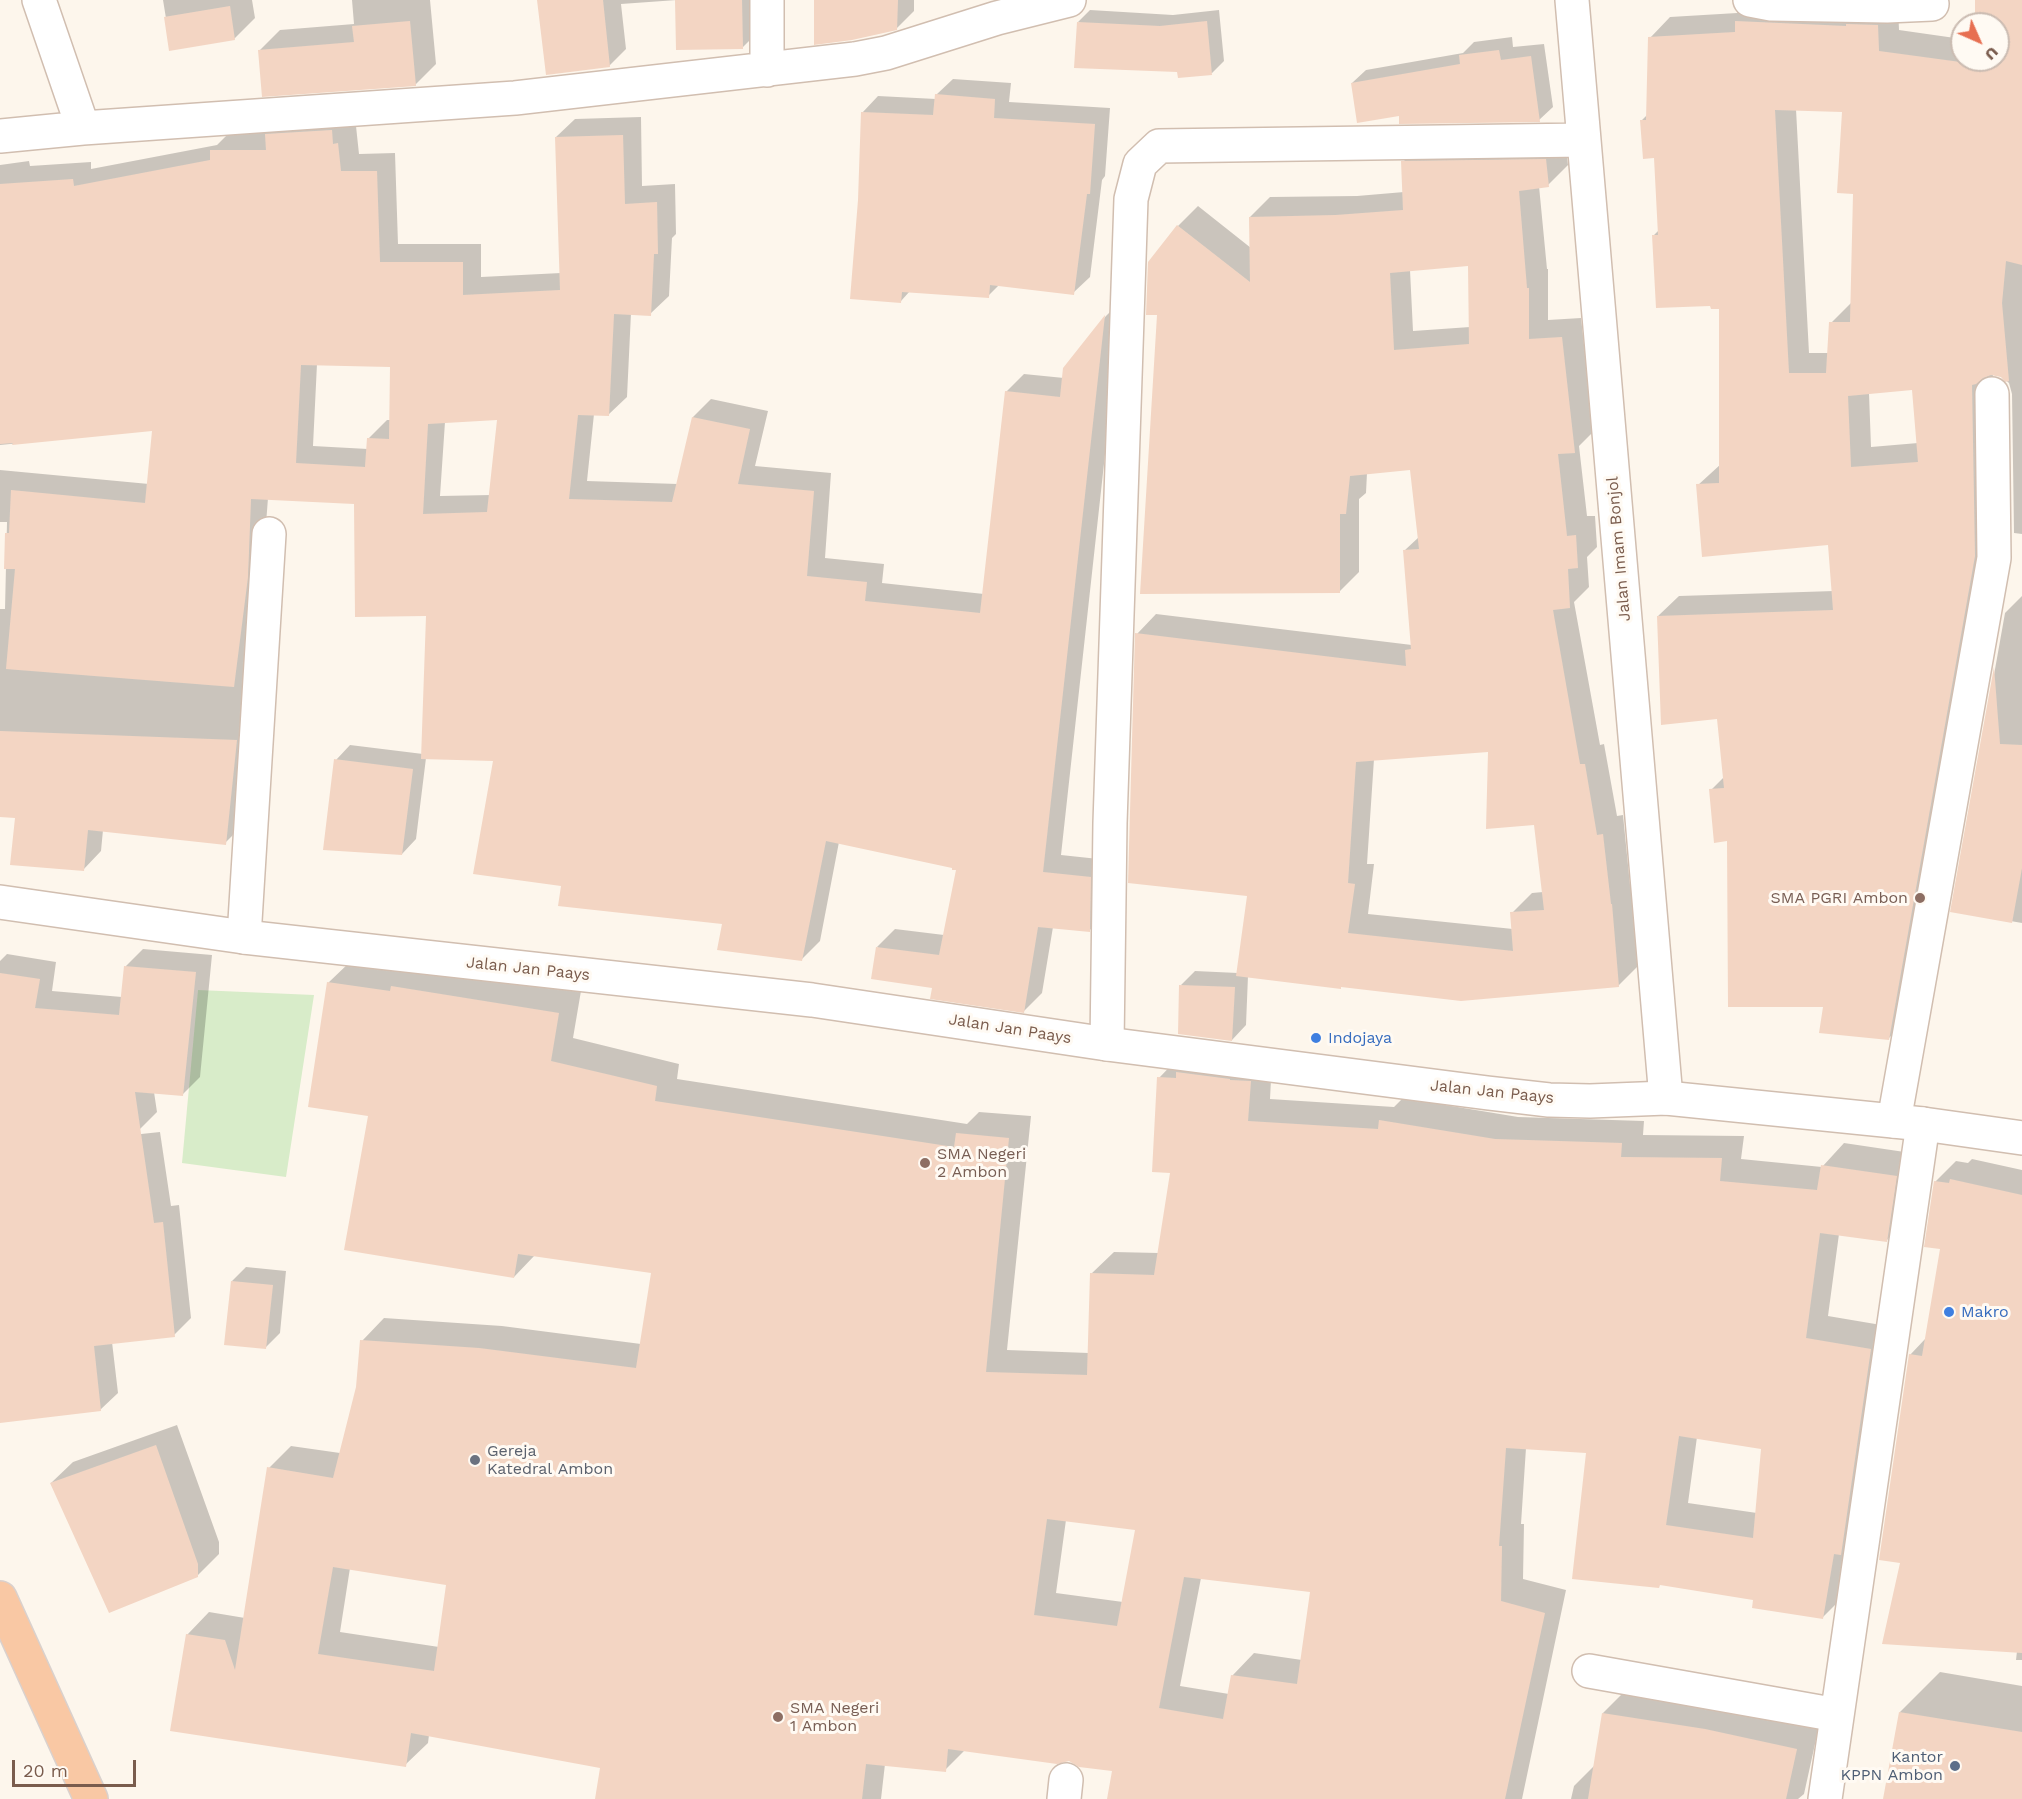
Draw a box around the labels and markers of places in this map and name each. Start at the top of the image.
place label: SMA PGRI Ambon [1771,888,1908,908]
marker: SMA PGRI Ambon [1913,891,1927,905]
place label: Indojaya [1328,1028,1392,1048]
marker: Indojaya [1309,1031,1323,1045]
place label: SMA Negeri 2 Ambon [937,1144,1026,1182]
marker: SMA Negeri 2 Ambon [918,1156,932,1170]
place label: Makro [1961,1302,2009,1322]
marker: Makro [1942,1305,1956,1319]
place label: Gereja Katedral Ambon [487,1441,613,1479]
marker: Gereja Katedral Ambon [468,1453,482,1467]
place label: SMA Negeri 1 Ambon [790,1698,879,1736]
marker: SMA Negeri 1 Ambon [771,1710,785,1724]
place label: Kantor KPPN Ambon [1840,1747,1943,1785]
marker: Kantor KPPN Ambon [1948,1759,1962,1773]

